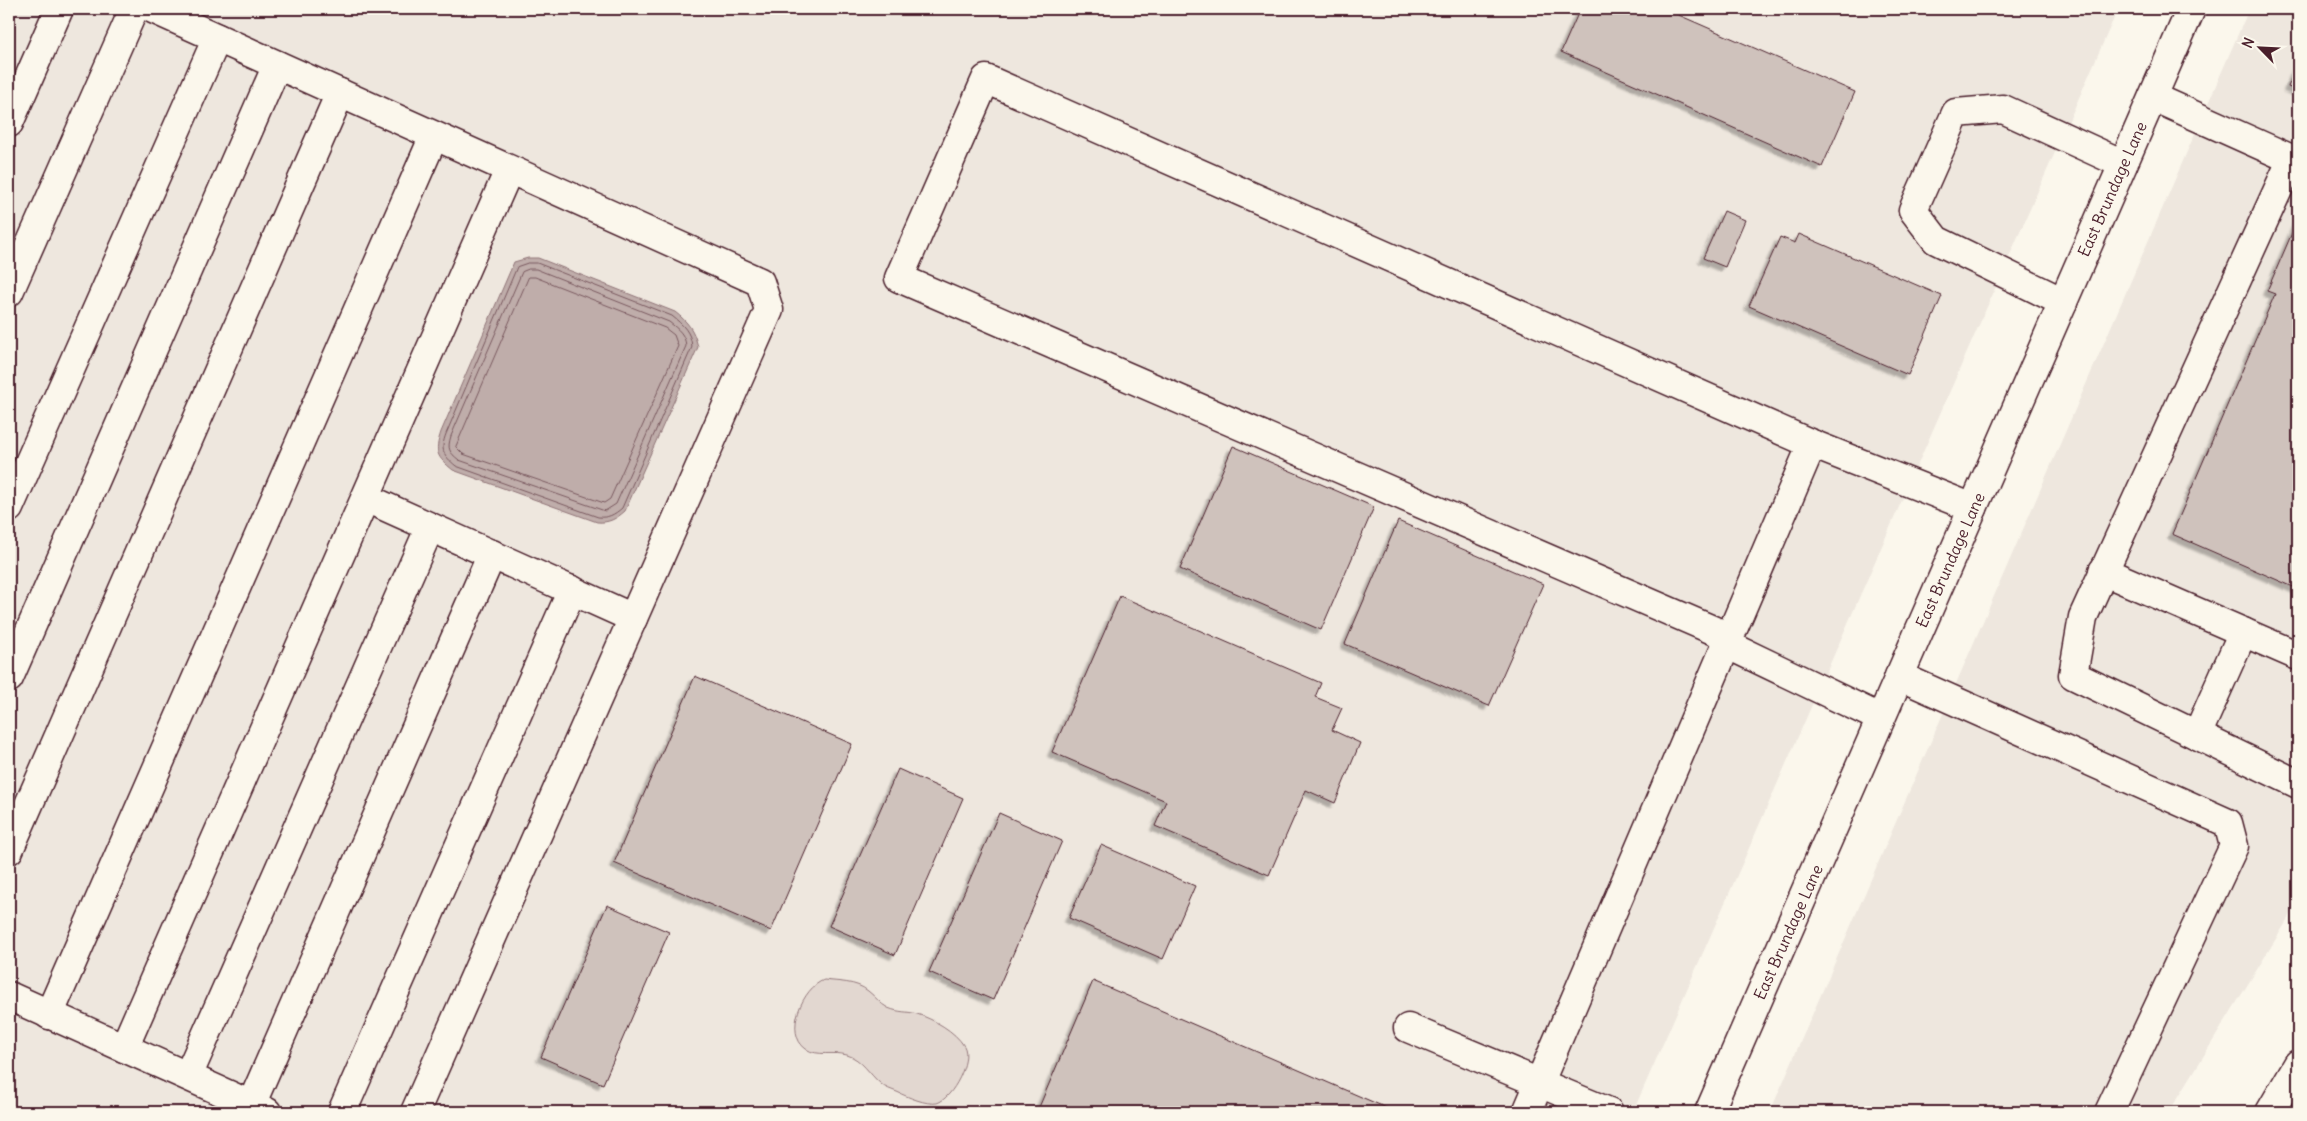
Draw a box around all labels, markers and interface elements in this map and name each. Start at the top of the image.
north arrow [2234,22,2284,72]
text: N [2238,35,2258,51]
street label: East Brundage Lane [2073,118,2151,260]
street label: East Brundage Lane [1911,489,1989,631]
street label: East Brundage Lane [1749,861,1827,1003]

